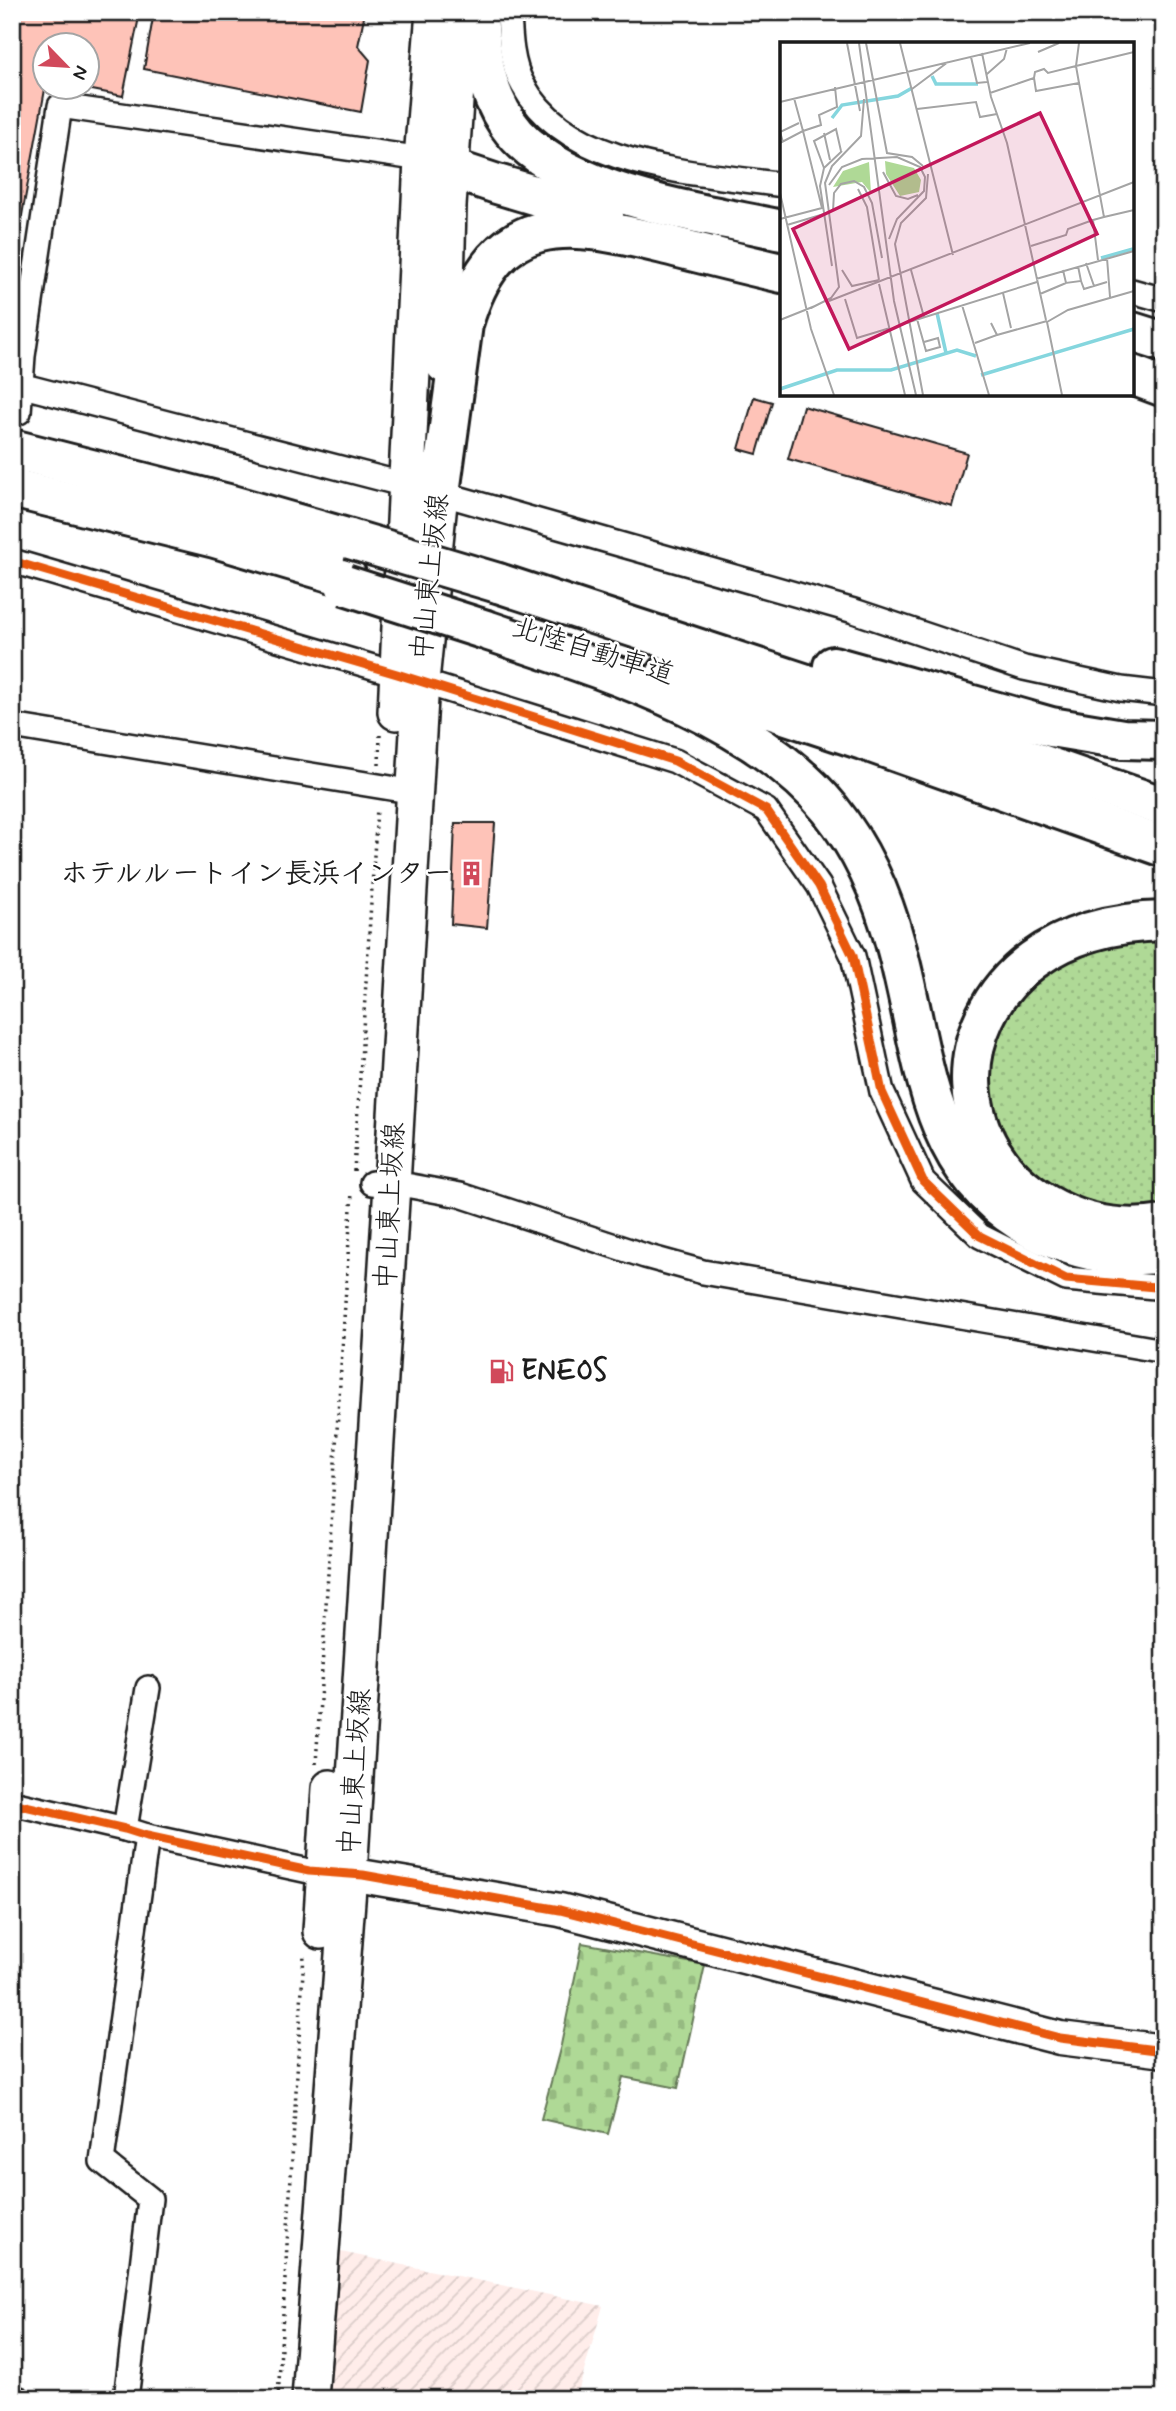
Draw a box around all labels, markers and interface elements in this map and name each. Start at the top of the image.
north arrow [32,32,102,102]
inset map [780,42,1134,396]
text: N [66,62,94,84]
street label: 中山東上坂線 [404,492,458,662]
street label: 北陸自動車道 [507,610,679,694]
place label: ホテルルートイン長浜インター [61,856,452,893]
building icon: ホテルルートイン長浜インター [458,860,486,888]
street label: 中山東上坂線 [368,1121,414,1291]
place label: ENEOS [521,1353,608,1390]
fuel station icon: ENEOS [487,1357,515,1385]
street label: 中山東上坂線 [332,1687,380,1857]

